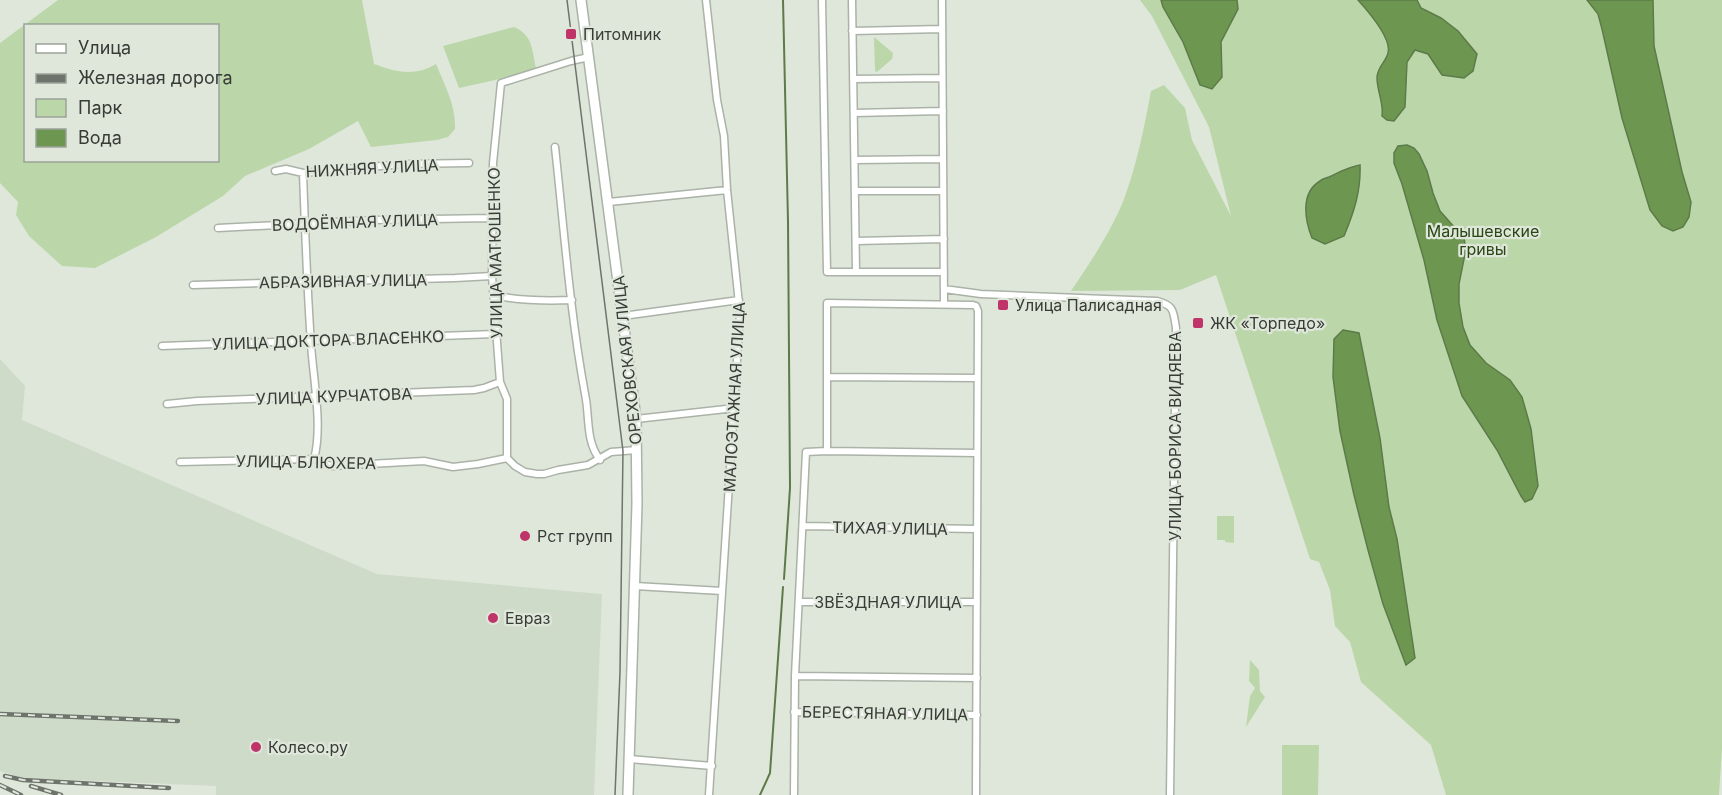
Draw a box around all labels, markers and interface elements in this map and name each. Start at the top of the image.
legend [24,24,219,162]
place label: Питомник [583,24,661,44]
marker: Питомник [564,27,578,41]
text: Улица [78,37,131,58]
text: Железная дорога [78,67,233,88]
text: Парк [78,97,123,118]
text: Вода [78,127,122,148]
street label: НИЖНЯЯ УЛИЦА [305,155,439,181]
street label: УЛИЦА МАТЮШЕНКО [484,167,506,339]
street label: ВОДОЁМНАЯ УЛИЦА [271,209,439,235]
park label: Малышевские гривы [1427,221,1539,259]
street label: АБРАЗИВНАЯ УЛИЦА [259,270,427,292]
street label: ОРЕХОВСКАЯ УЛИЦА [608,274,646,446]
place label: Улица Палисадная [1015,295,1162,315]
marker: Улица Палисадная [996,298,1010,312]
street label: МАЛОЭТАЖНАЯ УЛИЦА [719,301,749,493]
place label: ЖК «Торпедо» [1210,313,1325,333]
marker: ЖК «Торпедо» [1191,316,1205,330]
street label: УЛИЦА ДОКТОРА ВЛАСЕНКО [211,326,445,354]
street label: УЛИЦА БОРИСА ВИДЯЕВА [1165,331,1185,541]
street label: УЛИЦА КУРЧАТОВА [255,383,413,409]
street label: УЛИЦА БЛЮХЕРА [236,451,376,473]
street label: ТИХАЯ УЛИЦА [832,517,948,539]
place label: Рст групп [537,526,613,546]
marker: Рст групп [518,529,532,543]
street label: ЗВЁЗДНАЯ УЛИЦА [814,592,962,612]
place label: Евраз [505,608,551,628]
marker: Евраз [486,611,500,625]
street label: БЕРЕСТЯНАЯ УЛИЦА [802,702,968,724]
place label: Колесо.ру [268,737,348,757]
marker: Колесо.ру [249,740,263,754]

